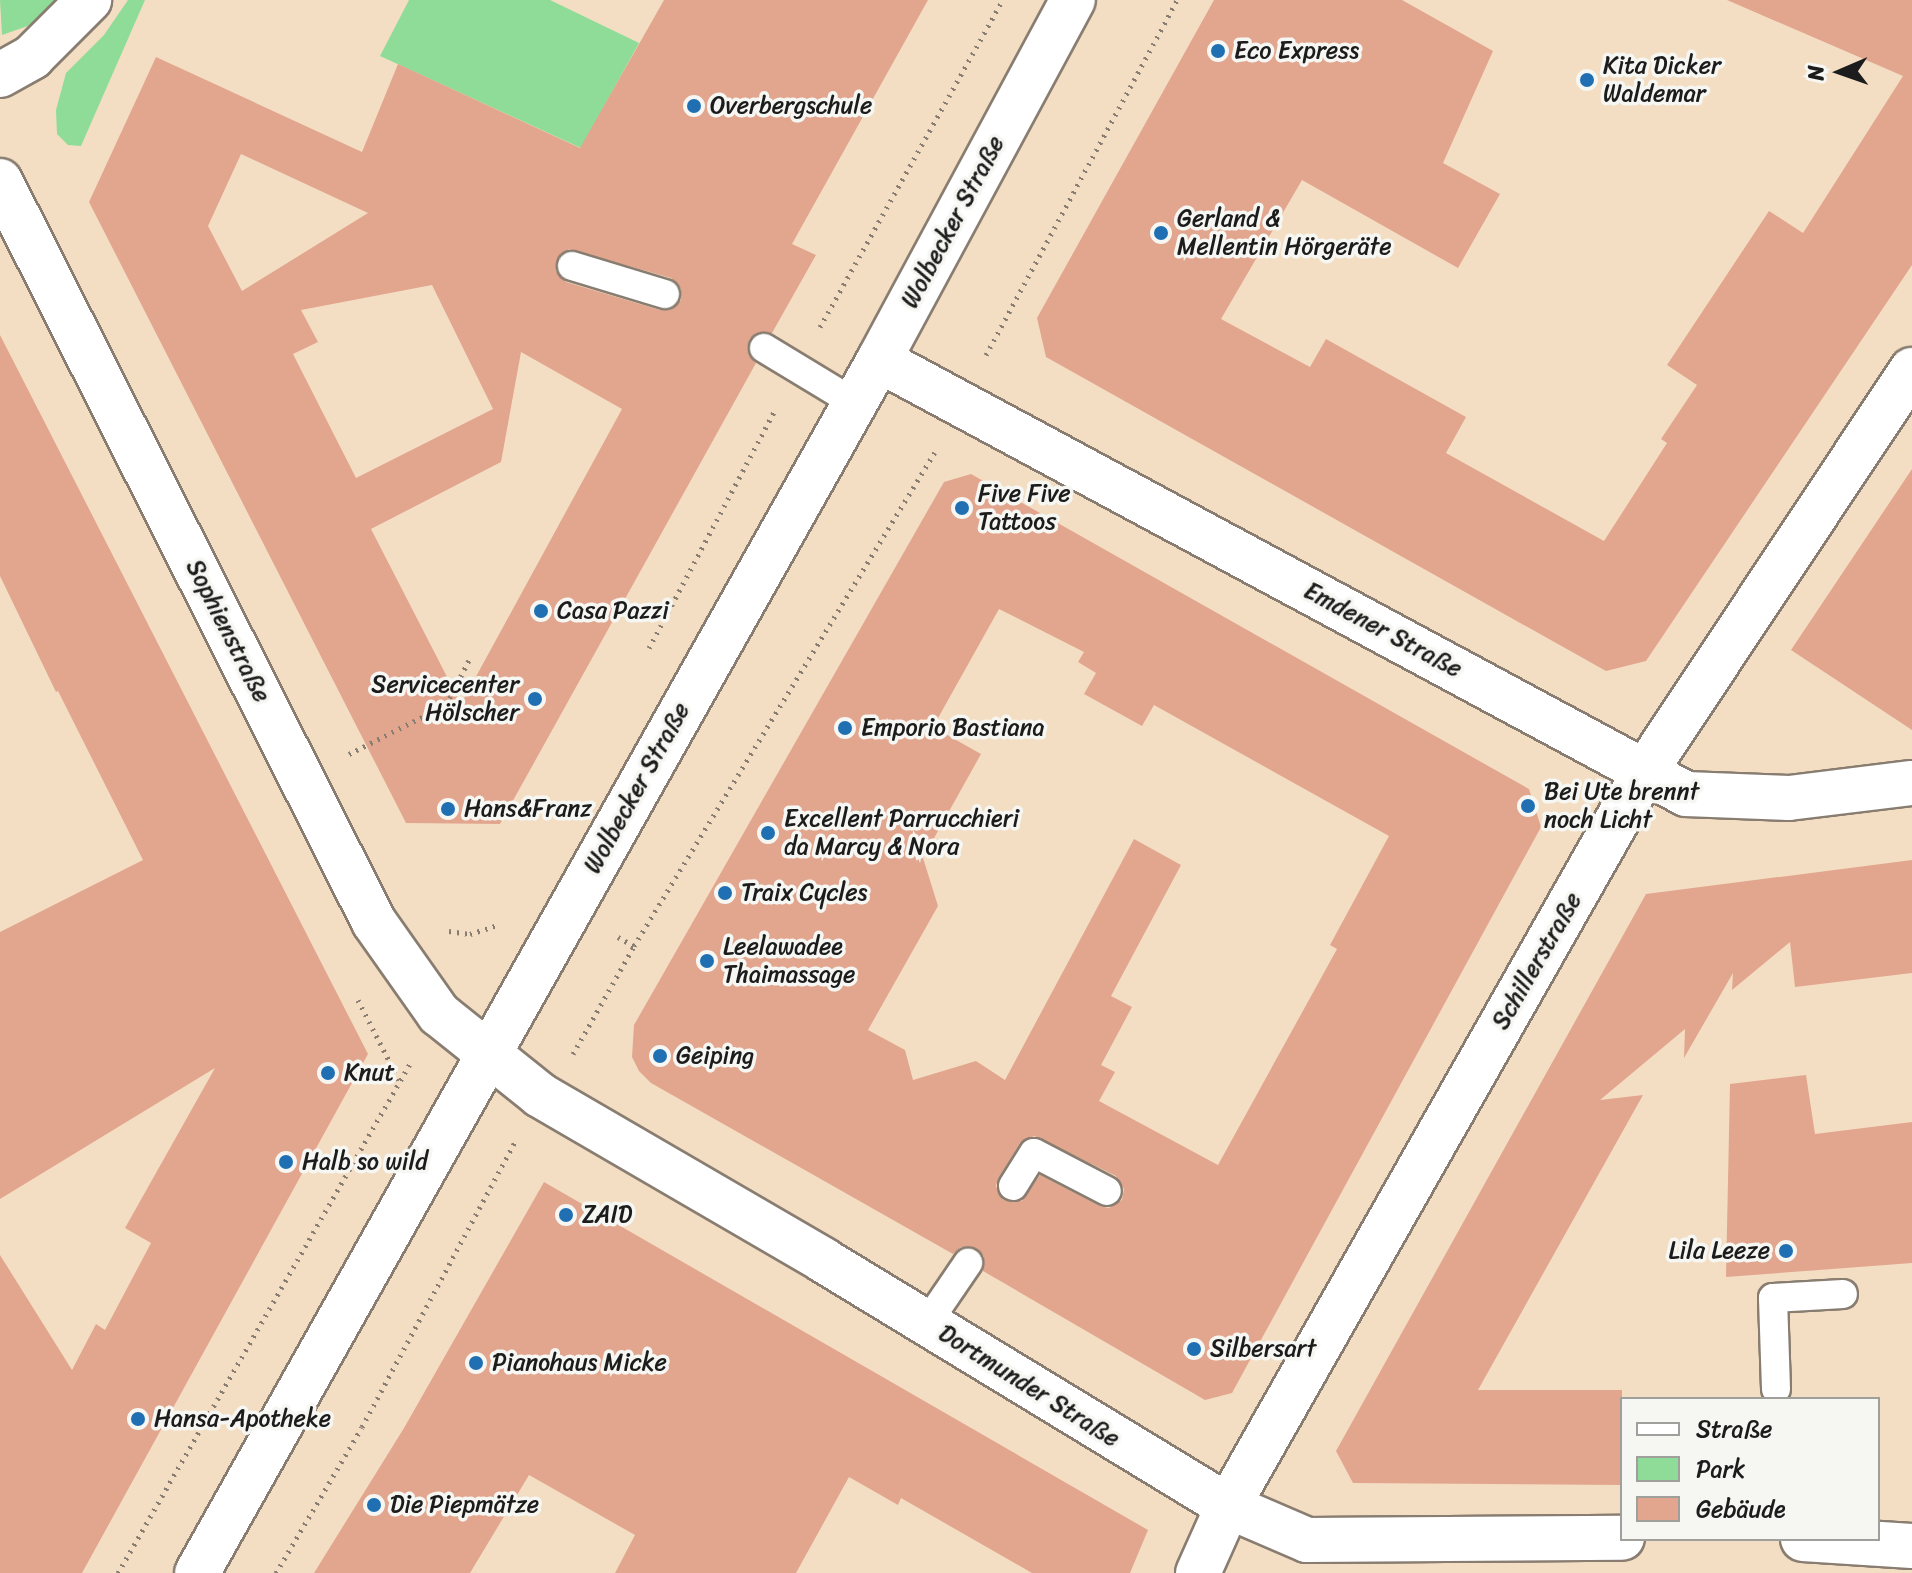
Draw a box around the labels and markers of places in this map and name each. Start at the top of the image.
place label: Eco Express [1234,37,1360,65]
marker: Eco Express [1209,42,1227,60]
place label: Kita Dicker Waldemar [1603,52,1721,108]
marker: Kita Dicker Waldemar [1578,71,1596,89]
place label: Overbergschule [710,92,872,120]
marker: Overbergschule [685,97,703,115]
place label: Gerland & Mellentin Hörgeräte [1177,205,1392,261]
marker: Gerland & Mellentin Hörgeräte [1152,224,1170,242]
place label: Five Five Tattoos [978,480,1071,536]
marker: Five Five Tattoos [953,499,971,517]
place label: Casa Pazzi [557,597,669,625]
marker: Casa Pazzi [532,602,550,620]
place label: Servicecenter Hölscher [371,671,519,727]
marker: Servicecenter Hölscher [526,690,544,708]
place label: Emporio Bastiana [861,714,1045,742]
marker: Emporio Bastiana [836,719,854,737]
place label: Bei Ute brennt noch Licht [1544,778,1701,834]
place label: Hans&Franz [464,795,592,823]
marker: Bei Ute brennt noch Licht [1519,797,1537,815]
marker: Hans&Franz [439,800,457,818]
place label: Excellent Parrucchieri da Marcy & Nora [784,805,1020,861]
marker: Excellent Parrucchieri da Marcy & Nora [759,824,777,842]
place label: Traix Cycles [741,879,869,907]
marker: Traix Cycles [716,884,734,902]
place label: Leelawadee Thaimassage [723,933,855,989]
marker: Leelawadee Thaimassage [698,952,716,970]
place label: Geiping [676,1042,754,1070]
marker: Geiping [651,1047,669,1065]
place label: Knut [344,1059,395,1087]
marker: Knut [319,1064,337,1082]
place label: Halb so wild [302,1148,429,1176]
marker: Halb so wild [277,1153,295,1171]
place label: ZAID [582,1201,632,1229]
marker: ZAID [557,1206,575,1224]
place label: Lila Leeze [1668,1237,1770,1265]
marker: Lila Leeze [1777,1242,1795,1260]
place label: Silbersart [1210,1335,1316,1363]
marker: Silbersart [1185,1340,1203,1358]
place label: Pianohaus Micke [492,1349,667,1377]
marker: Pianohaus Micke [467,1354,485,1372]
place label: Hansa-Apotheke [154,1405,331,1433]
marker: Hansa-Apotheke [129,1410,147,1428]
place label: Die Piepmätze [390,1491,539,1519]
marker: Die Piepmätze [365,1496,383,1514]

